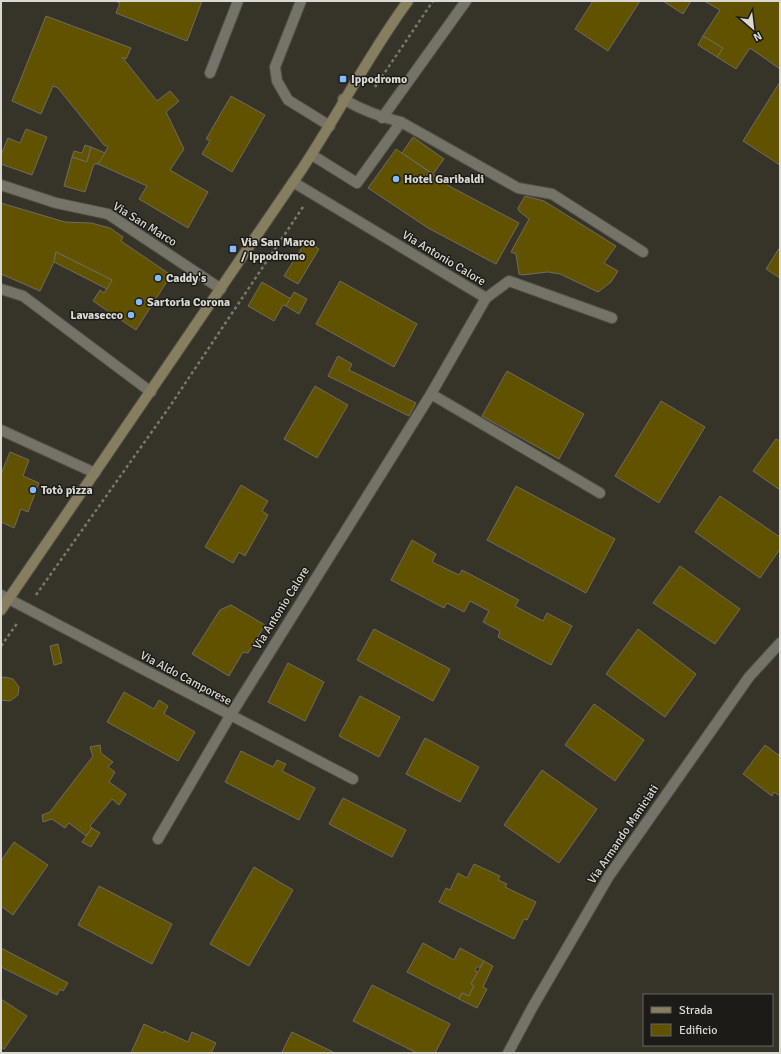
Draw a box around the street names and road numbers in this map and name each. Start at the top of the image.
street label: Via San Marco [110,199,179,250]
street label: Via Antonio Calore [399,228,488,289]
street label: Via Antonio Calore [250,564,313,652]
street label: Via Aldo Camporese [137,648,234,709]
street label: Via Armando Maniciati [585,782,662,887]

